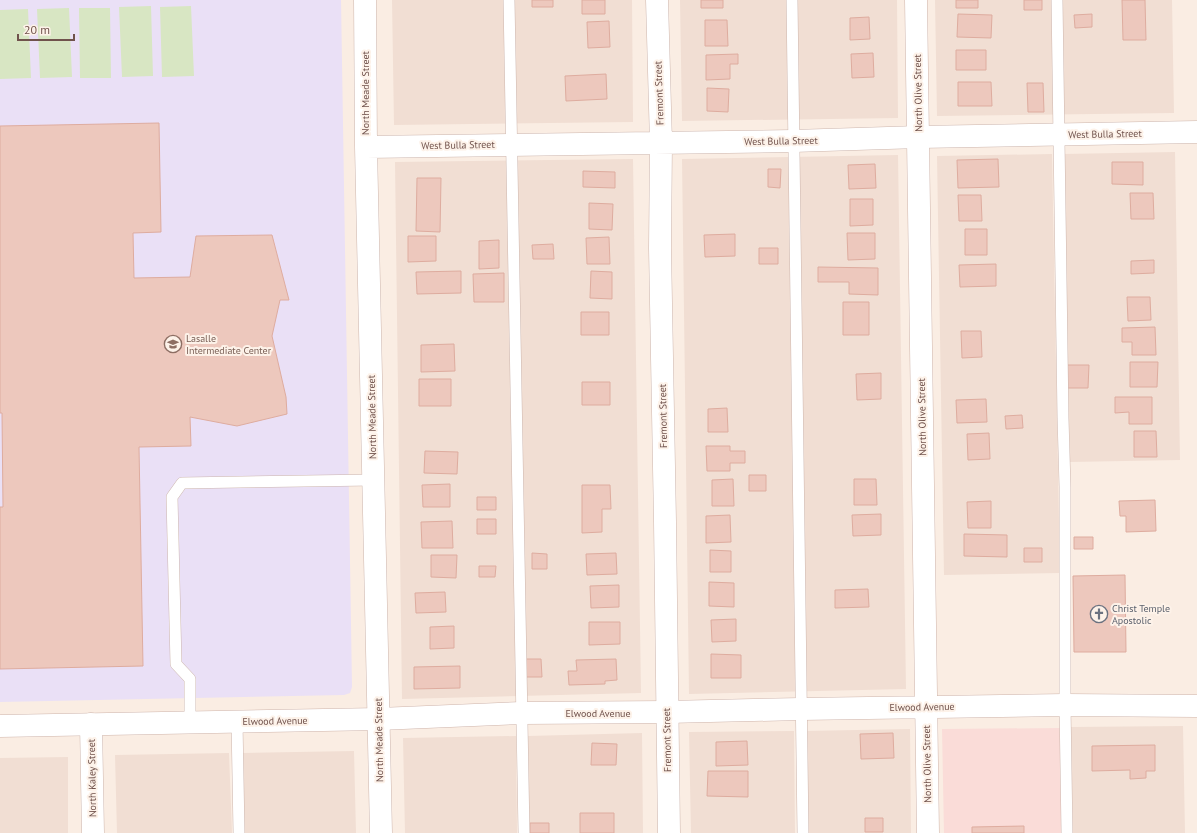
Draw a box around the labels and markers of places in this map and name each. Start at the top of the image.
place label: Lasalle Intermediate Center [186,332,272,357]
school or university icon: Lasalle Intermediate Center [163,334,183,354]
place label: Christ Temple Apostolic [1112,602,1170,627]
church icon: Christ Temple Apostolic [1089,604,1109,624]

